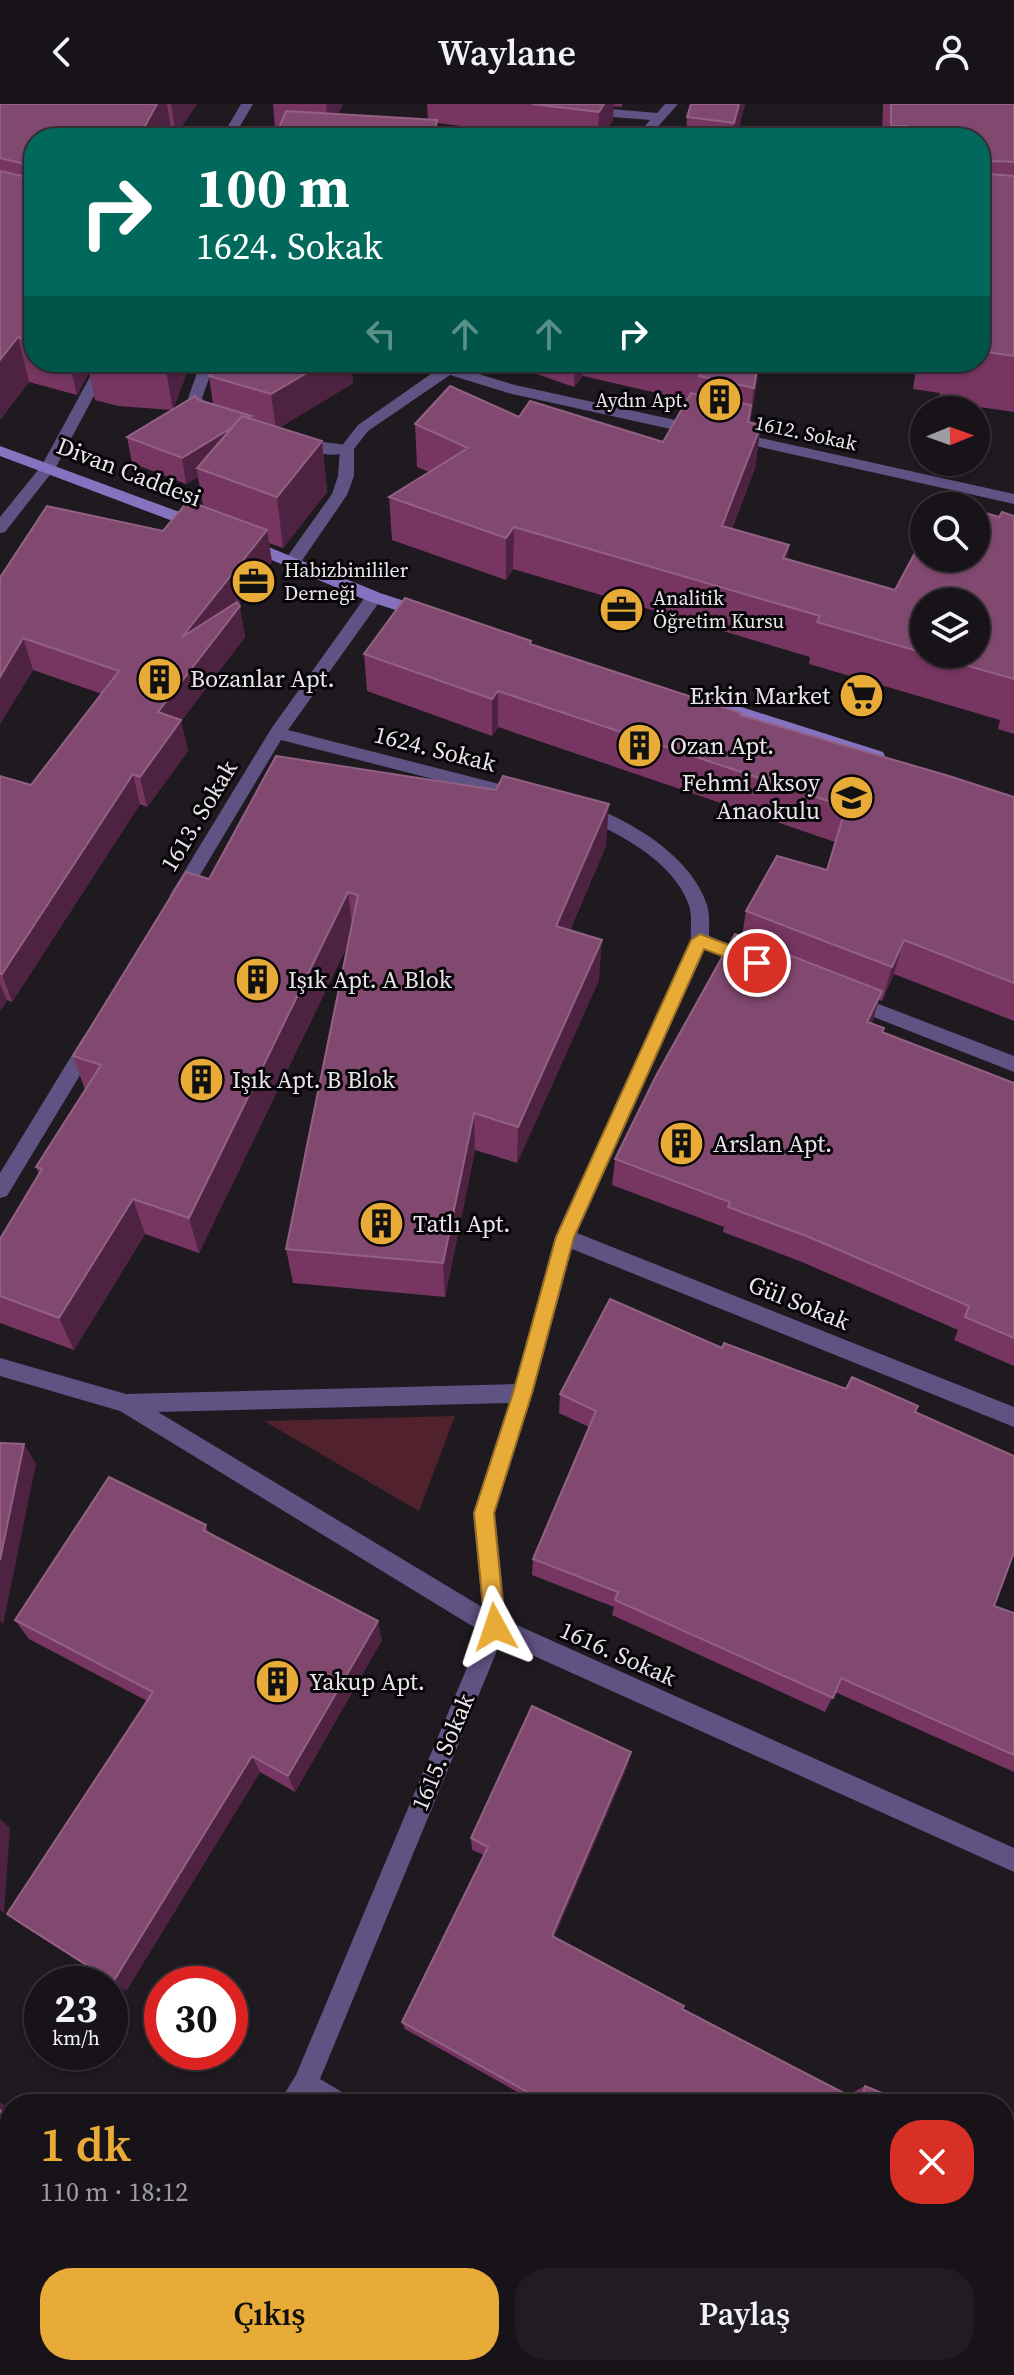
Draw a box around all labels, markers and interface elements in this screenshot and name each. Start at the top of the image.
text: Waylane [438,28,576,77]
icon: back [40,30,84,74]
icon: person [930,30,974,74]
text: 100 m [196,149,350,226]
icon: right [64,160,168,264]
text: 1624. Sokak [196,222,383,271]
icon: left [359,312,403,356]
icon: ahead [443,312,487,356]
icon: ahead [527,312,571,356]
icon: right [611,312,655,356]
building icon: Aydın Apt. [695,376,743,424]
place label: Aydın Apt. [595,386,688,414]
north arrow [910,396,990,476]
map controls [910,396,990,668]
street label: 1612. Sokak [752,409,860,457]
street label: Divan Caddesi [52,429,206,514]
button: search [910,492,990,572]
place label: Habizbinililer Derneği [284,556,409,607]
office icon: Habizbinililer Derneği [229,558,277,606]
place label: Analitik Öğretim Kursu [653,584,784,635]
office icon: Analitik Öğretim Kursu [598,586,646,634]
button: layers [910,588,990,668]
building icon: Bozanlar Apt. [135,655,183,703]
place label: Bozanlar Apt. [190,662,335,695]
supermarket icon: Erkin Market [837,672,885,720]
place label: Erkin Market [689,679,830,712]
street label: 1624. Sokak [371,717,500,780]
building icon: Ozan Apt. [615,722,663,770]
place label: Ozan Apt. [670,729,774,762]
street label: 1613. Sokak [152,753,245,878]
place label: Fehmi Aksoy Anaokulu [682,766,821,827]
school or university icon: Fehmi Aksoy Anaokulu [827,773,875,821]
pin [723,929,791,997]
icon: arrive [735,941,779,985]
building icon: Işık Apt. A Blok [233,956,281,1004]
place label: Işık Apt. A Blok [288,963,453,996]
building icon: Işık Apt. B Blok [177,1056,225,1104]
place label: Işık Apt. B Blok [232,1063,396,1096]
building icon: Arslan Apt. [658,1120,706,1168]
place label: Arslan Apt. [713,1127,832,1160]
building icon: Tatlı Apt. [358,1200,406,1248]
place label: Tatlı Apt. [413,1207,510,1240]
street label: Gül Sokak [743,1267,856,1338]
position arrow [453,1585,537,1669]
street label: 1616. Sokak [555,1613,683,1694]
building icon: Yakup Apt. [254,1658,302,1706]
place label: Yakup Apt. [309,1665,425,1698]
street label: 1615. Sokak [403,1687,482,1816]
speed limit sign: 30 [144,1966,248,2070]
text: 23 [54,1981,98,2035]
text: km/h [52,2024,100,2052]
text: 1 dk [40,2111,131,2177]
button: close [890,2120,974,2204]
text: 110 m · 18:12 [40,2174,188,2210]
button: Çıkış [40,2268,499,2360]
button: Paylaş [515,2268,974,2360]

